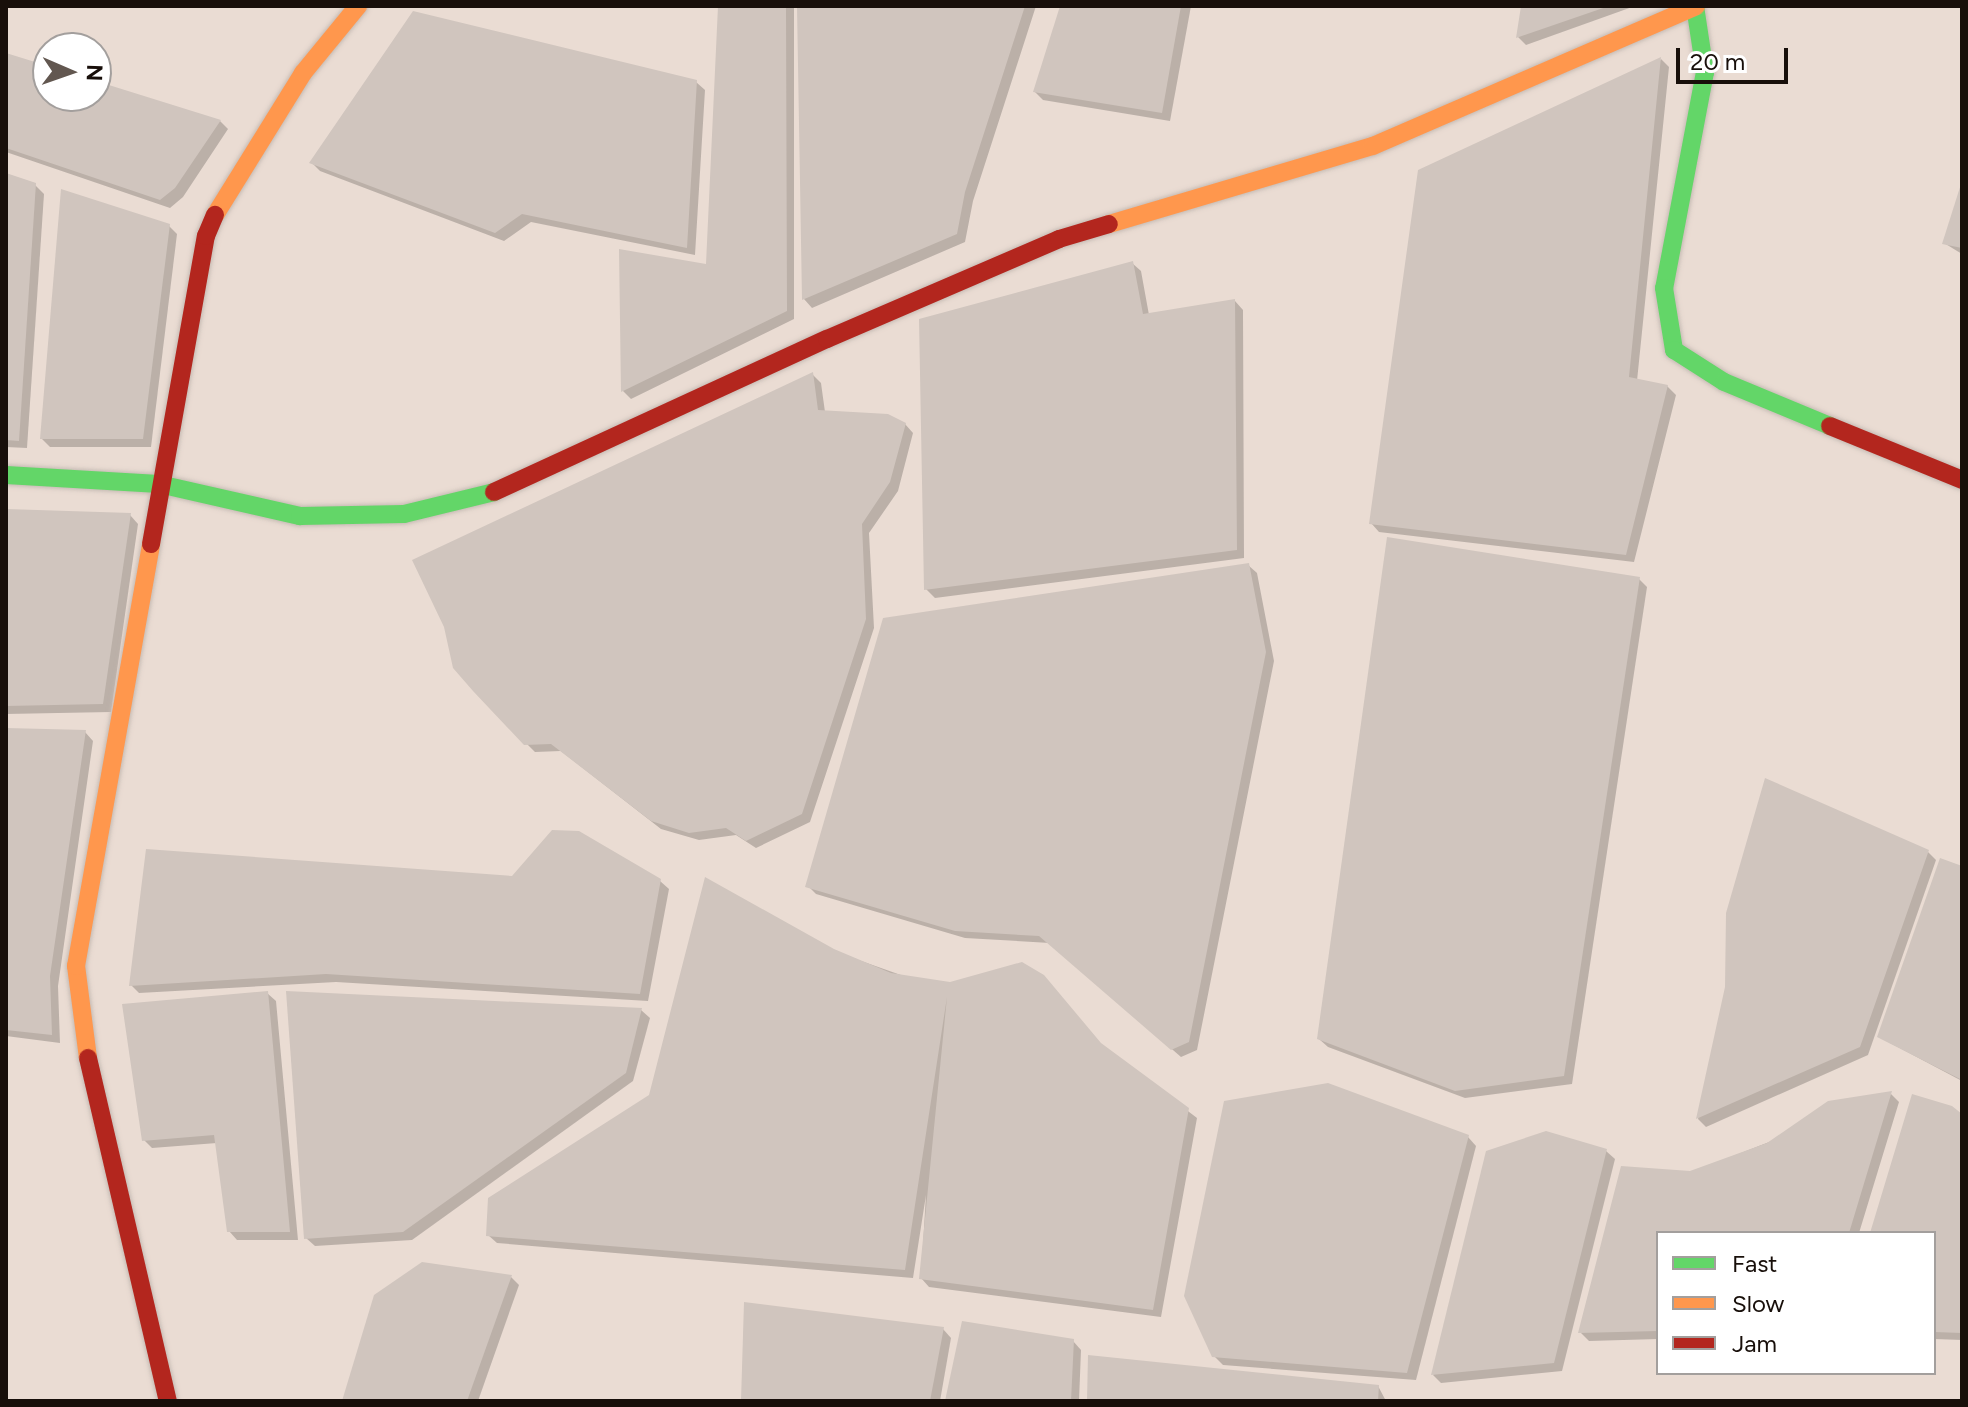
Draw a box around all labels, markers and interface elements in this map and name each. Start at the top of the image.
north arrow [32,32,112,112]
scale bar [1680,32,1792,82]
text: 20 m [1690,47,1745,76]
text: N [81,64,108,82]
legend [1656,1231,1936,1375]
text: Fast [1732,1249,1777,1278]
text: Slow [1732,1289,1784,1318]
text: Jam [1732,1329,1777,1358]

